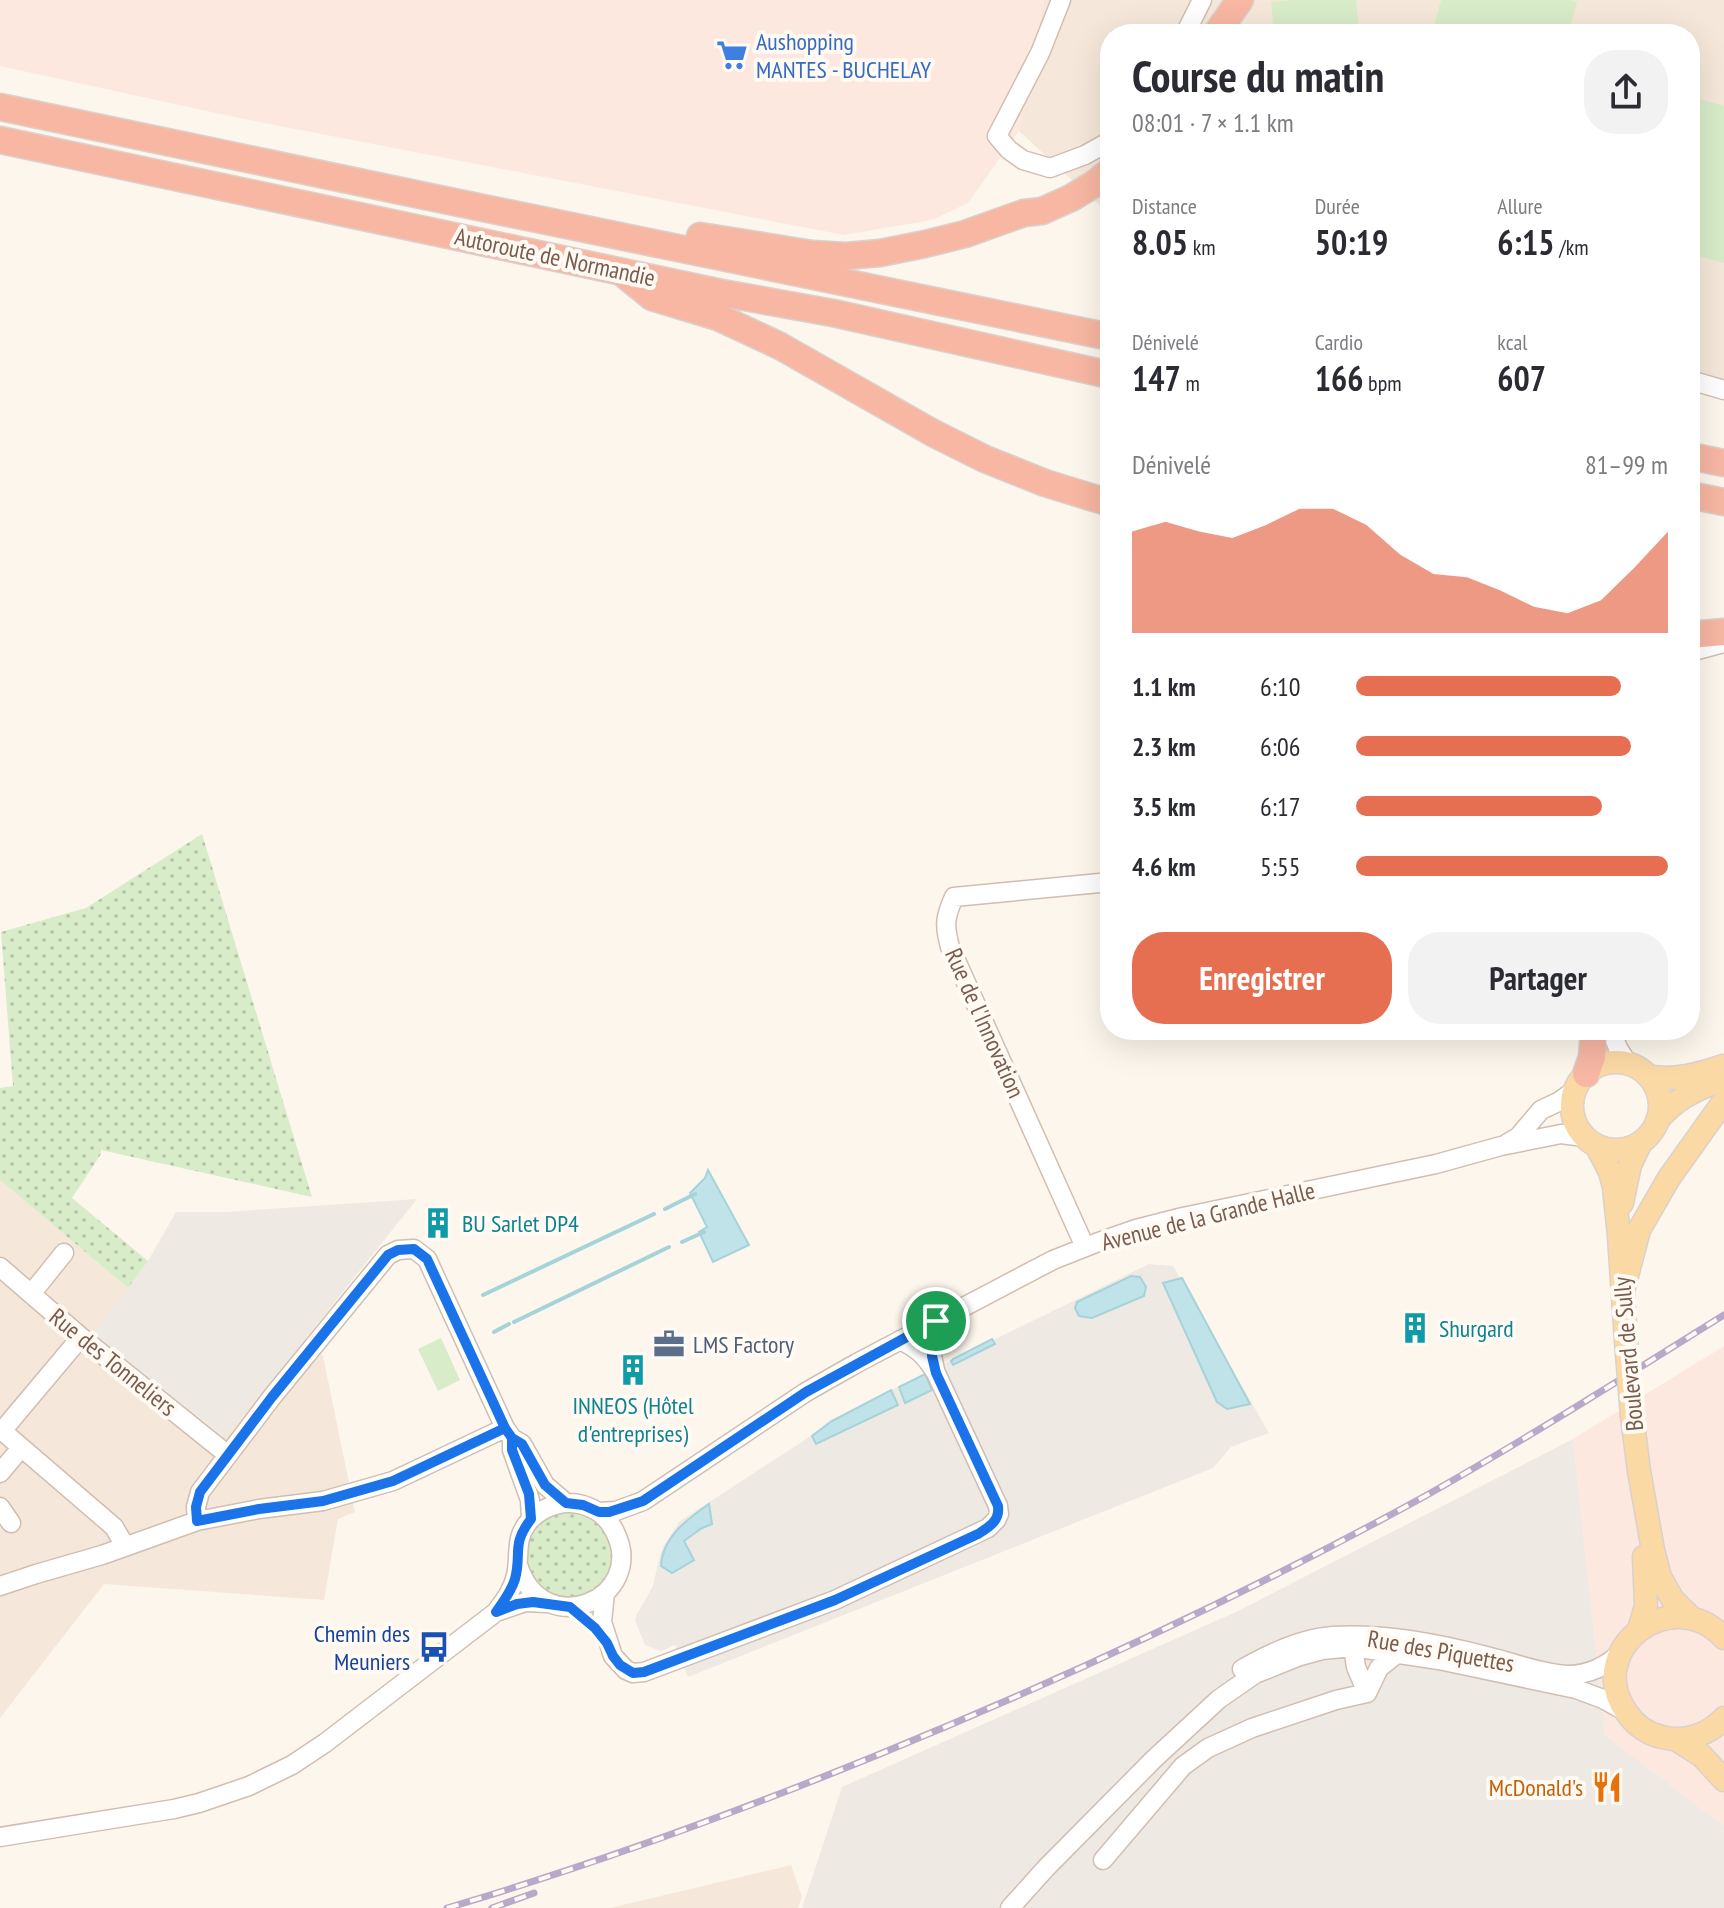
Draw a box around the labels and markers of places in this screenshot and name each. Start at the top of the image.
place label: Aushopping MANTES - BUCHELAY [756,26,931,85]
supermarket icon: Aushopping MANTES - BUCHELAY [715,38,749,72]
building icon: BU Sarlet DP4 [421,1206,455,1240]
place label: BU Sarlet DP4 [462,1208,579,1239]
pin [902,1287,970,1355]
building icon: Shurgard [1398,1311,1432,1345]
place label: Shurgard [1439,1313,1514,1344]
office icon: LMS Factory [652,1327,686,1361]
place label: LMS Factory [693,1329,794,1360]
building icon: INNEOS (Hôtel d'entreprises) [616,1353,650,1387]
place label: INNEOS (Hôtel d'entreprises) [573,1390,694,1449]
place label: Chemin des Meuniers [314,1618,410,1677]
bus stop icon: Chemin des Meuniers [417,1630,451,1664]
restaurant icon: McDonald's [1590,1770,1624,1804]
place label: McDonald's [1489,1772,1583,1803]

